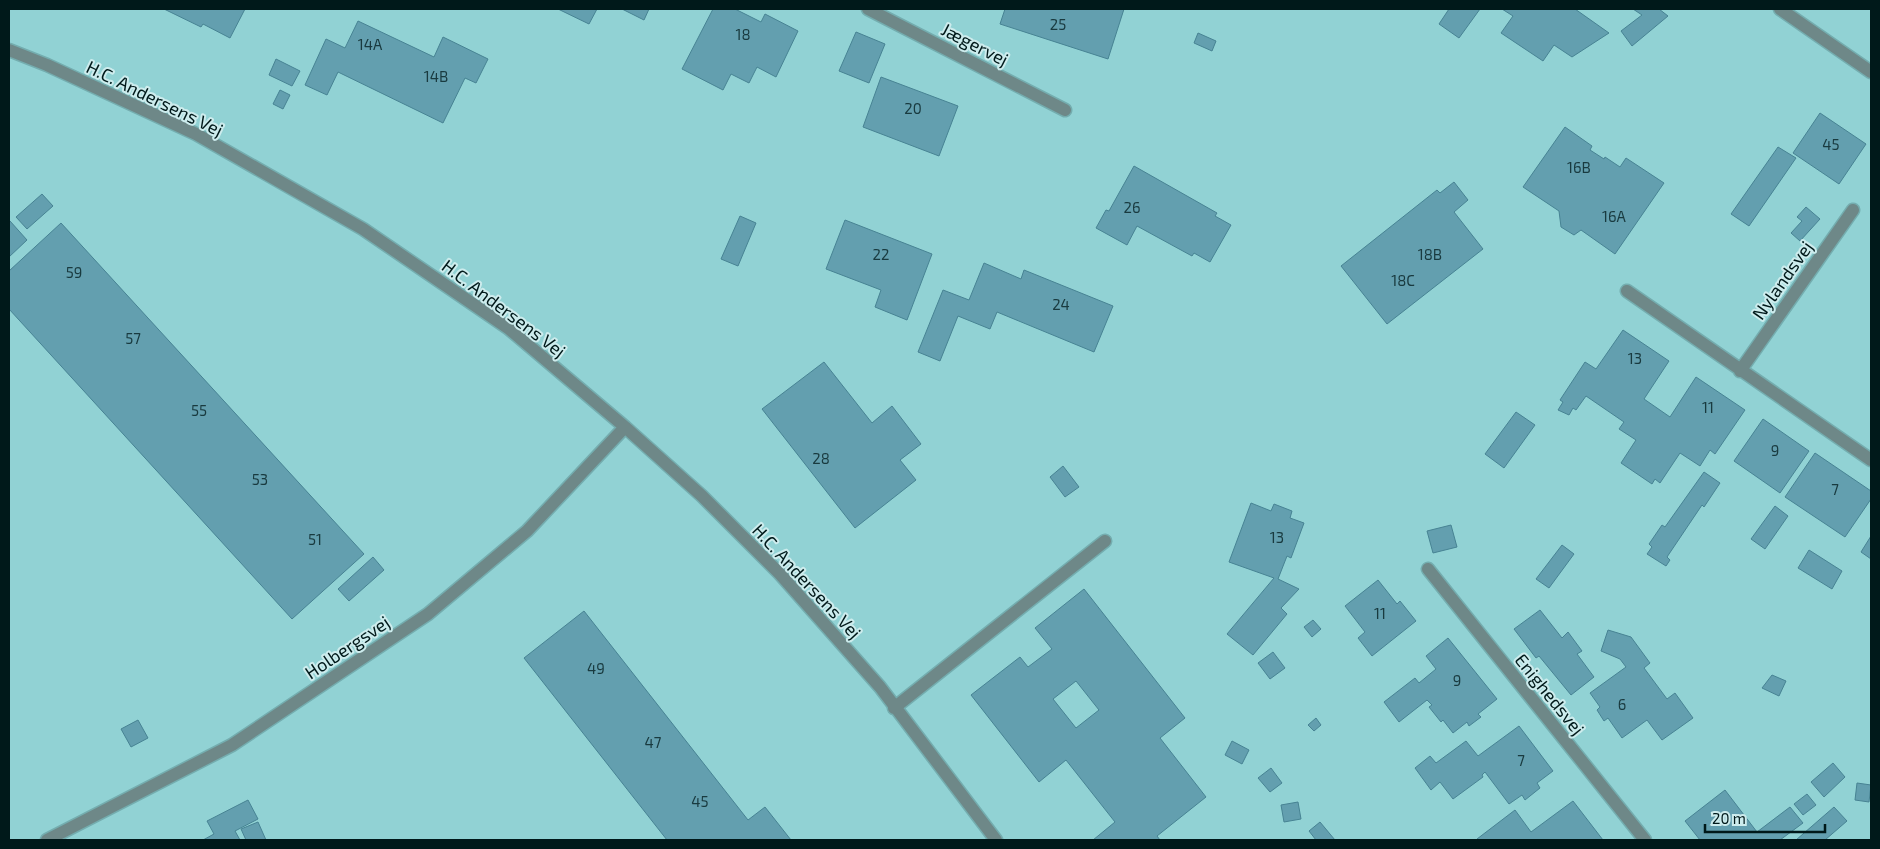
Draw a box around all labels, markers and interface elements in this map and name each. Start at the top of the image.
house number: 25 [1050,15,1066,33]
street label: Jægervej [938,18,1012,70]
house number: 18 [735,25,751,43]
house number: 14A [358,35,383,53]
street label: H.C. Andersens Vej [83,55,227,141]
house number: 14B [424,67,448,85]
house number: 20 [904,99,922,117]
house number: 45 [1822,135,1840,153]
house number: 16B [1567,158,1591,176]
house number: 26 [1123,198,1141,216]
house number: 16A [1602,207,1627,225]
street label: Nylandsvej [1747,236,1817,324]
house number: 22 [873,245,889,263]
house number: 18B [1418,245,1442,263]
street label: H.C. Andersens Vej [438,254,570,362]
house number: 59 [66,263,82,281]
house number: 18C [1391,271,1415,289]
house number: 24 [1052,295,1070,313]
house number: 57 [125,329,141,347]
house number: 13 [1628,349,1642,367]
house number: 11 [1702,398,1714,416]
house number: 55 [191,401,207,419]
house number: 9 [1771,441,1779,459]
house number: 28 [812,449,830,467]
house number: 53 [252,470,268,488]
house number: 7 [1831,480,1839,498]
street label: H.C. Andersens Vej [748,519,866,643]
house number: 13 [1270,528,1284,546]
house number: 51 [308,530,322,548]
house number: 11 [1374,604,1386,622]
street label: Holbergsvej [300,611,394,683]
street label: Enighedsvej [1511,649,1589,739]
house number: 49 [587,659,605,677]
house number: 9 [1453,671,1461,689]
house number: 6 [1618,695,1626,713]
house number: 47 [645,733,662,751]
house number: 7 [1517,751,1525,769]
house number: 45 [691,792,709,810]
scale bar [1705,802,1825,834]
text: 20 m [1712,809,1746,827]

